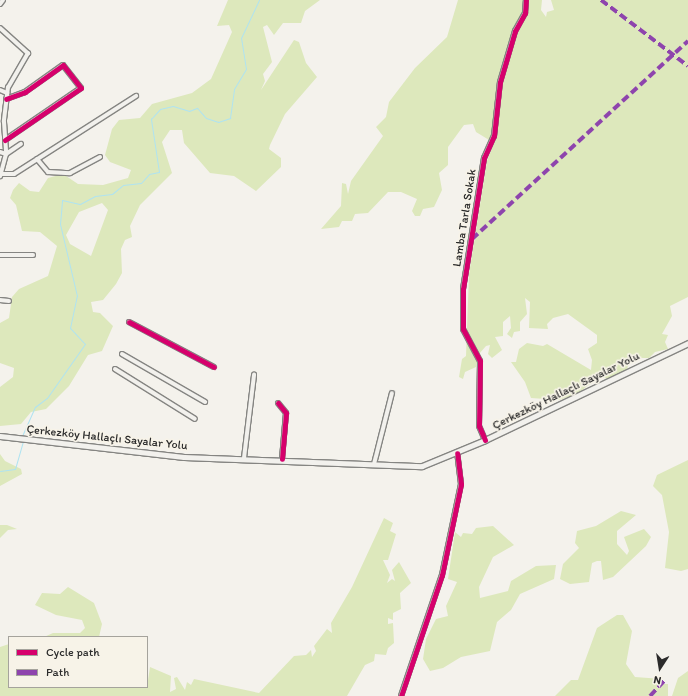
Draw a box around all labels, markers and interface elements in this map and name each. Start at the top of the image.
street label: Lamba Tarla Sokak [450,169,480,267]
street label: Çerkezköy Hallaçlı Sayalar Yolu [490,349,642,433]
street label: Çerkezköy Hallaçlı Sayalar Yolu [26,422,188,454]
legend [8,636,148,688]
text: Cycle path [46,645,100,659]
north arrow [640,648,680,688]
text: Path [46,665,69,679]
text: N [652,673,662,687]

